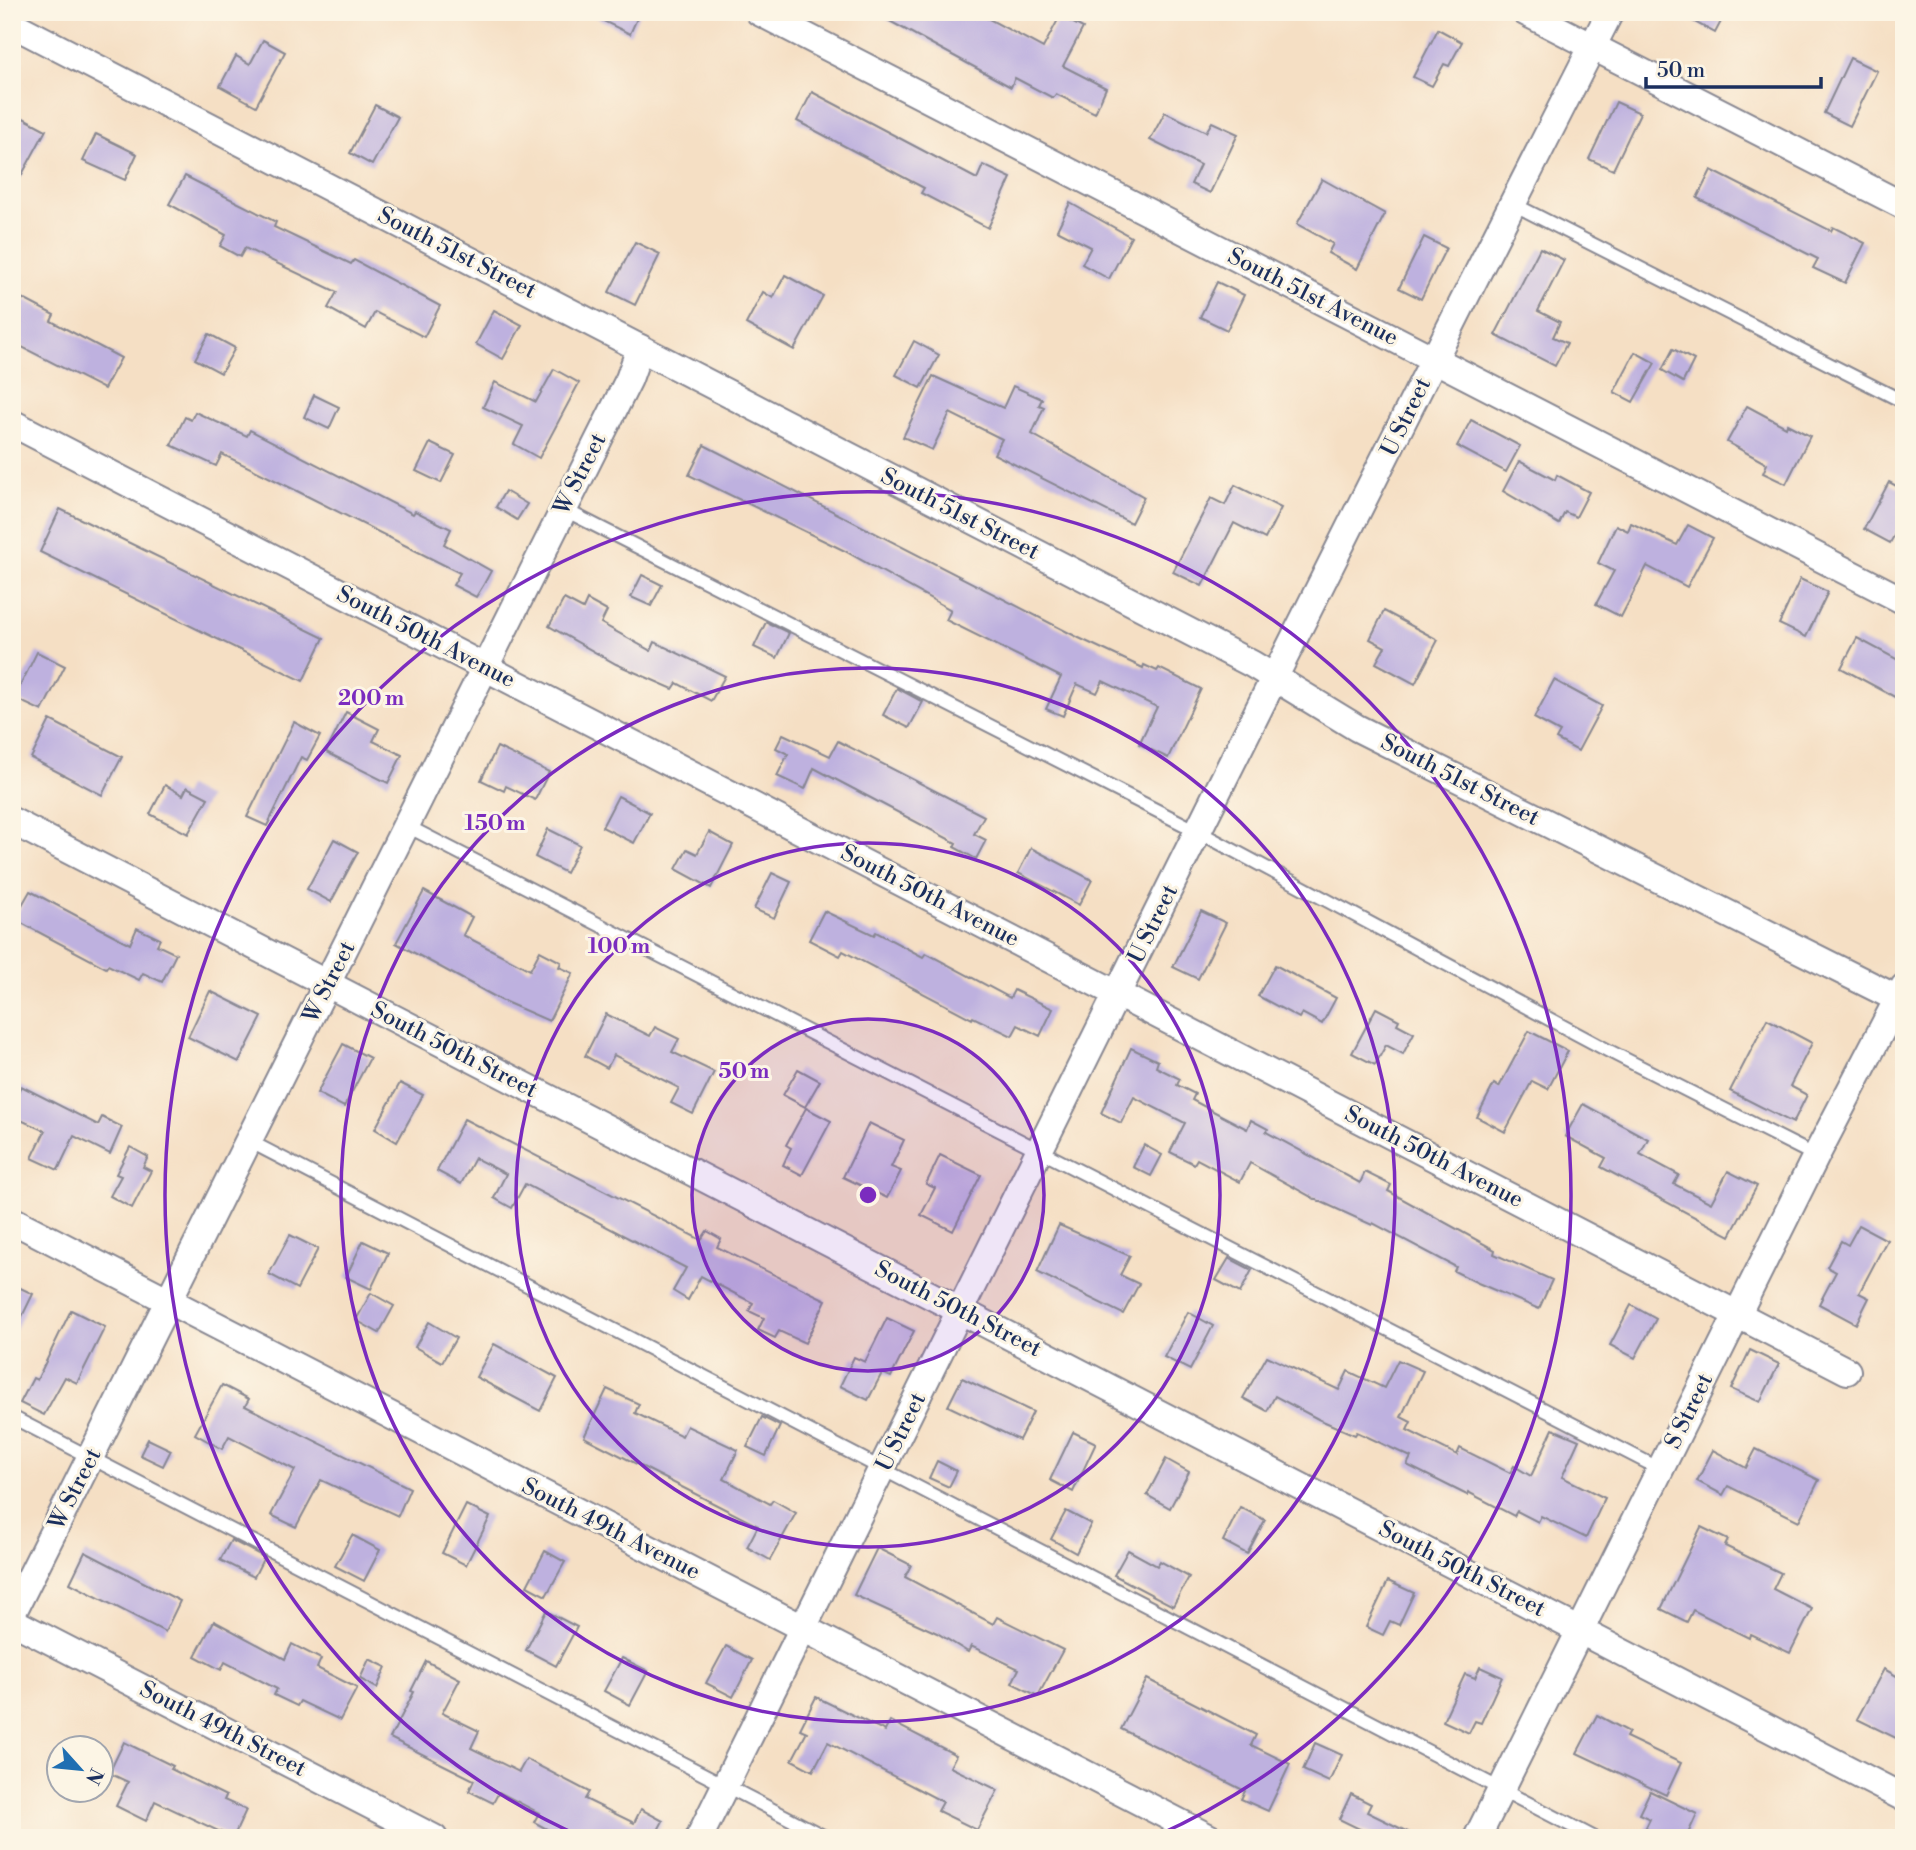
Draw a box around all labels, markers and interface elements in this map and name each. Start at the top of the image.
scale bar [1646,46,1822,90]
text: 50 m [1657,58,1705,84]
street label: South 51st Street [373,201,541,305]
street label: South 51st Avenue [1223,242,1403,352]
street label: U Street [1375,373,1437,461]
street label: W Street [547,428,612,520]
street label: South 51st Street [876,462,1044,566]
street label: South 50th Avenue [332,580,520,694]
text: 200 m [338,686,404,712]
street label: South 51st Street [1376,728,1544,832]
text: 150 m [465,811,525,837]
street label: South 50th Avenue [836,839,1024,953]
street label: U Street [1122,880,1184,968]
text: 100 m [588,934,650,960]
street label: W Street [296,936,361,1028]
street label: South 50th Street [366,996,542,1104]
text: 50 m [719,1059,769,1085]
street label: South 50th Avenue [1340,1100,1528,1214]
centre of rings [856,1183,880,1207]
street label: South 50th Street [870,1255,1046,1363]
street label: S Street [1659,1369,1719,1453]
street label: U Street [870,1388,932,1476]
street label: W Street [42,1443,107,1535]
street label: South 49th Avenue [517,1472,705,1586]
street label: South 50th Street [1374,1515,1550,1623]
street label: South 49th Street [135,1675,311,1783]
north arrow [46,1734,116,1804]
text: N [80,1764,108,1788]

